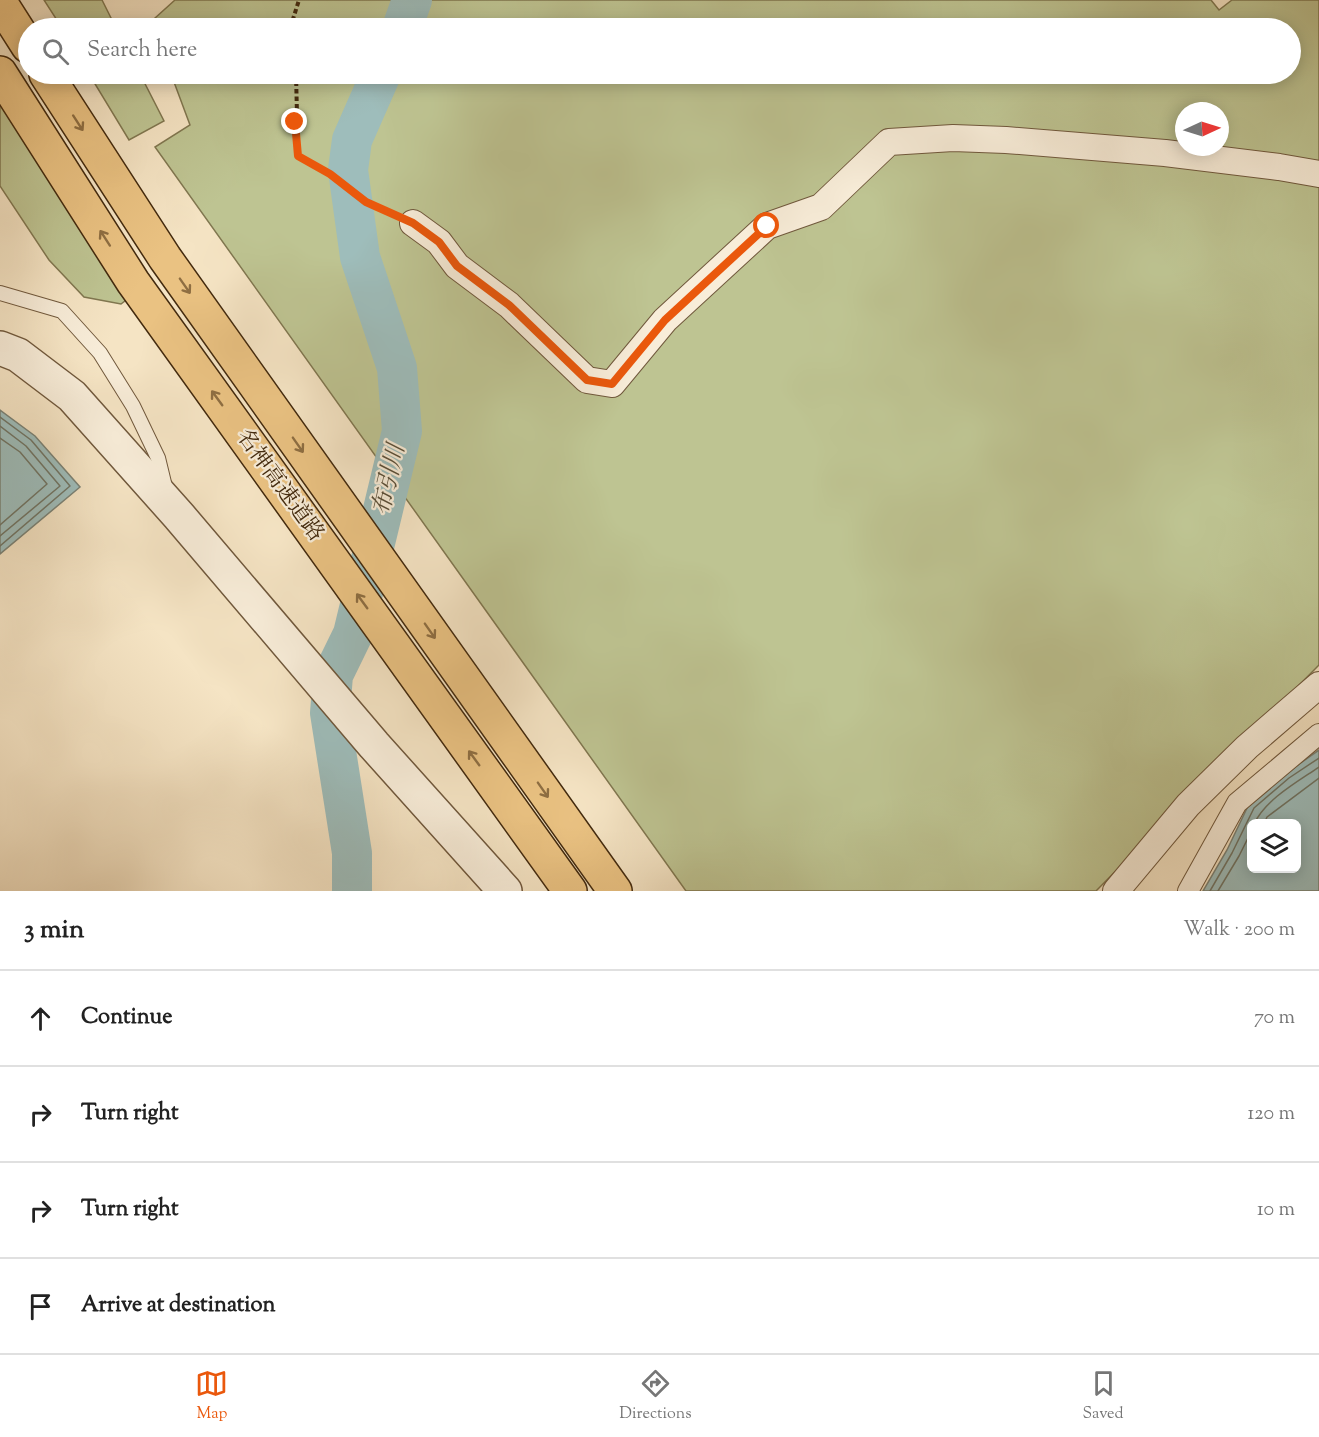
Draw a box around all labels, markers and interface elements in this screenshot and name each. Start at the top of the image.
search box [18,18,1301,84]
icon: search [39,35,72,68]
text: Search here [87,35,197,67]
north arrow [1175,102,1229,156]
route end [281,108,307,134]
one-way arrow [72,114,84,131]
route start [753,212,779,238]
one-way arrow [99,230,111,247]
one-way arrow [178,277,191,293]
one-way arrow [211,391,223,407]
street label: 名神高速道路 [227,423,331,549]
one-way arrow [291,436,304,452]
water label: 布引川 [365,438,415,519]
one-way arrow [356,594,368,610]
one-way arrow [424,623,436,639]
one-way arrow [468,751,481,767]
one-way arrow [537,782,549,798]
map controls [1247,819,1301,873]
button: layers [1247,819,1301,873]
text: 3 min [24,912,84,949]
text: Walk · 200 m [1183,916,1295,945]
icon: ahead [24,1002,57,1035]
text: Continue [81,1002,172,1034]
text: 70 m [1254,1004,1295,1033]
icon: right [24,1098,57,1131]
text: Turn right [81,1098,178,1130]
text: 120 m [1247,1100,1295,1129]
icon: right [24,1194,57,1227]
text: Turn right [81,1194,178,1226]
text: 10 m [1257,1196,1295,1225]
icon: arrive [24,1290,57,1323]
text: Arrive at destination [81,1290,276,1322]
tab: Map [195,1367,228,1426]
tab: Directions [619,1367,692,1426]
tab: Saved [1082,1367,1124,1426]

